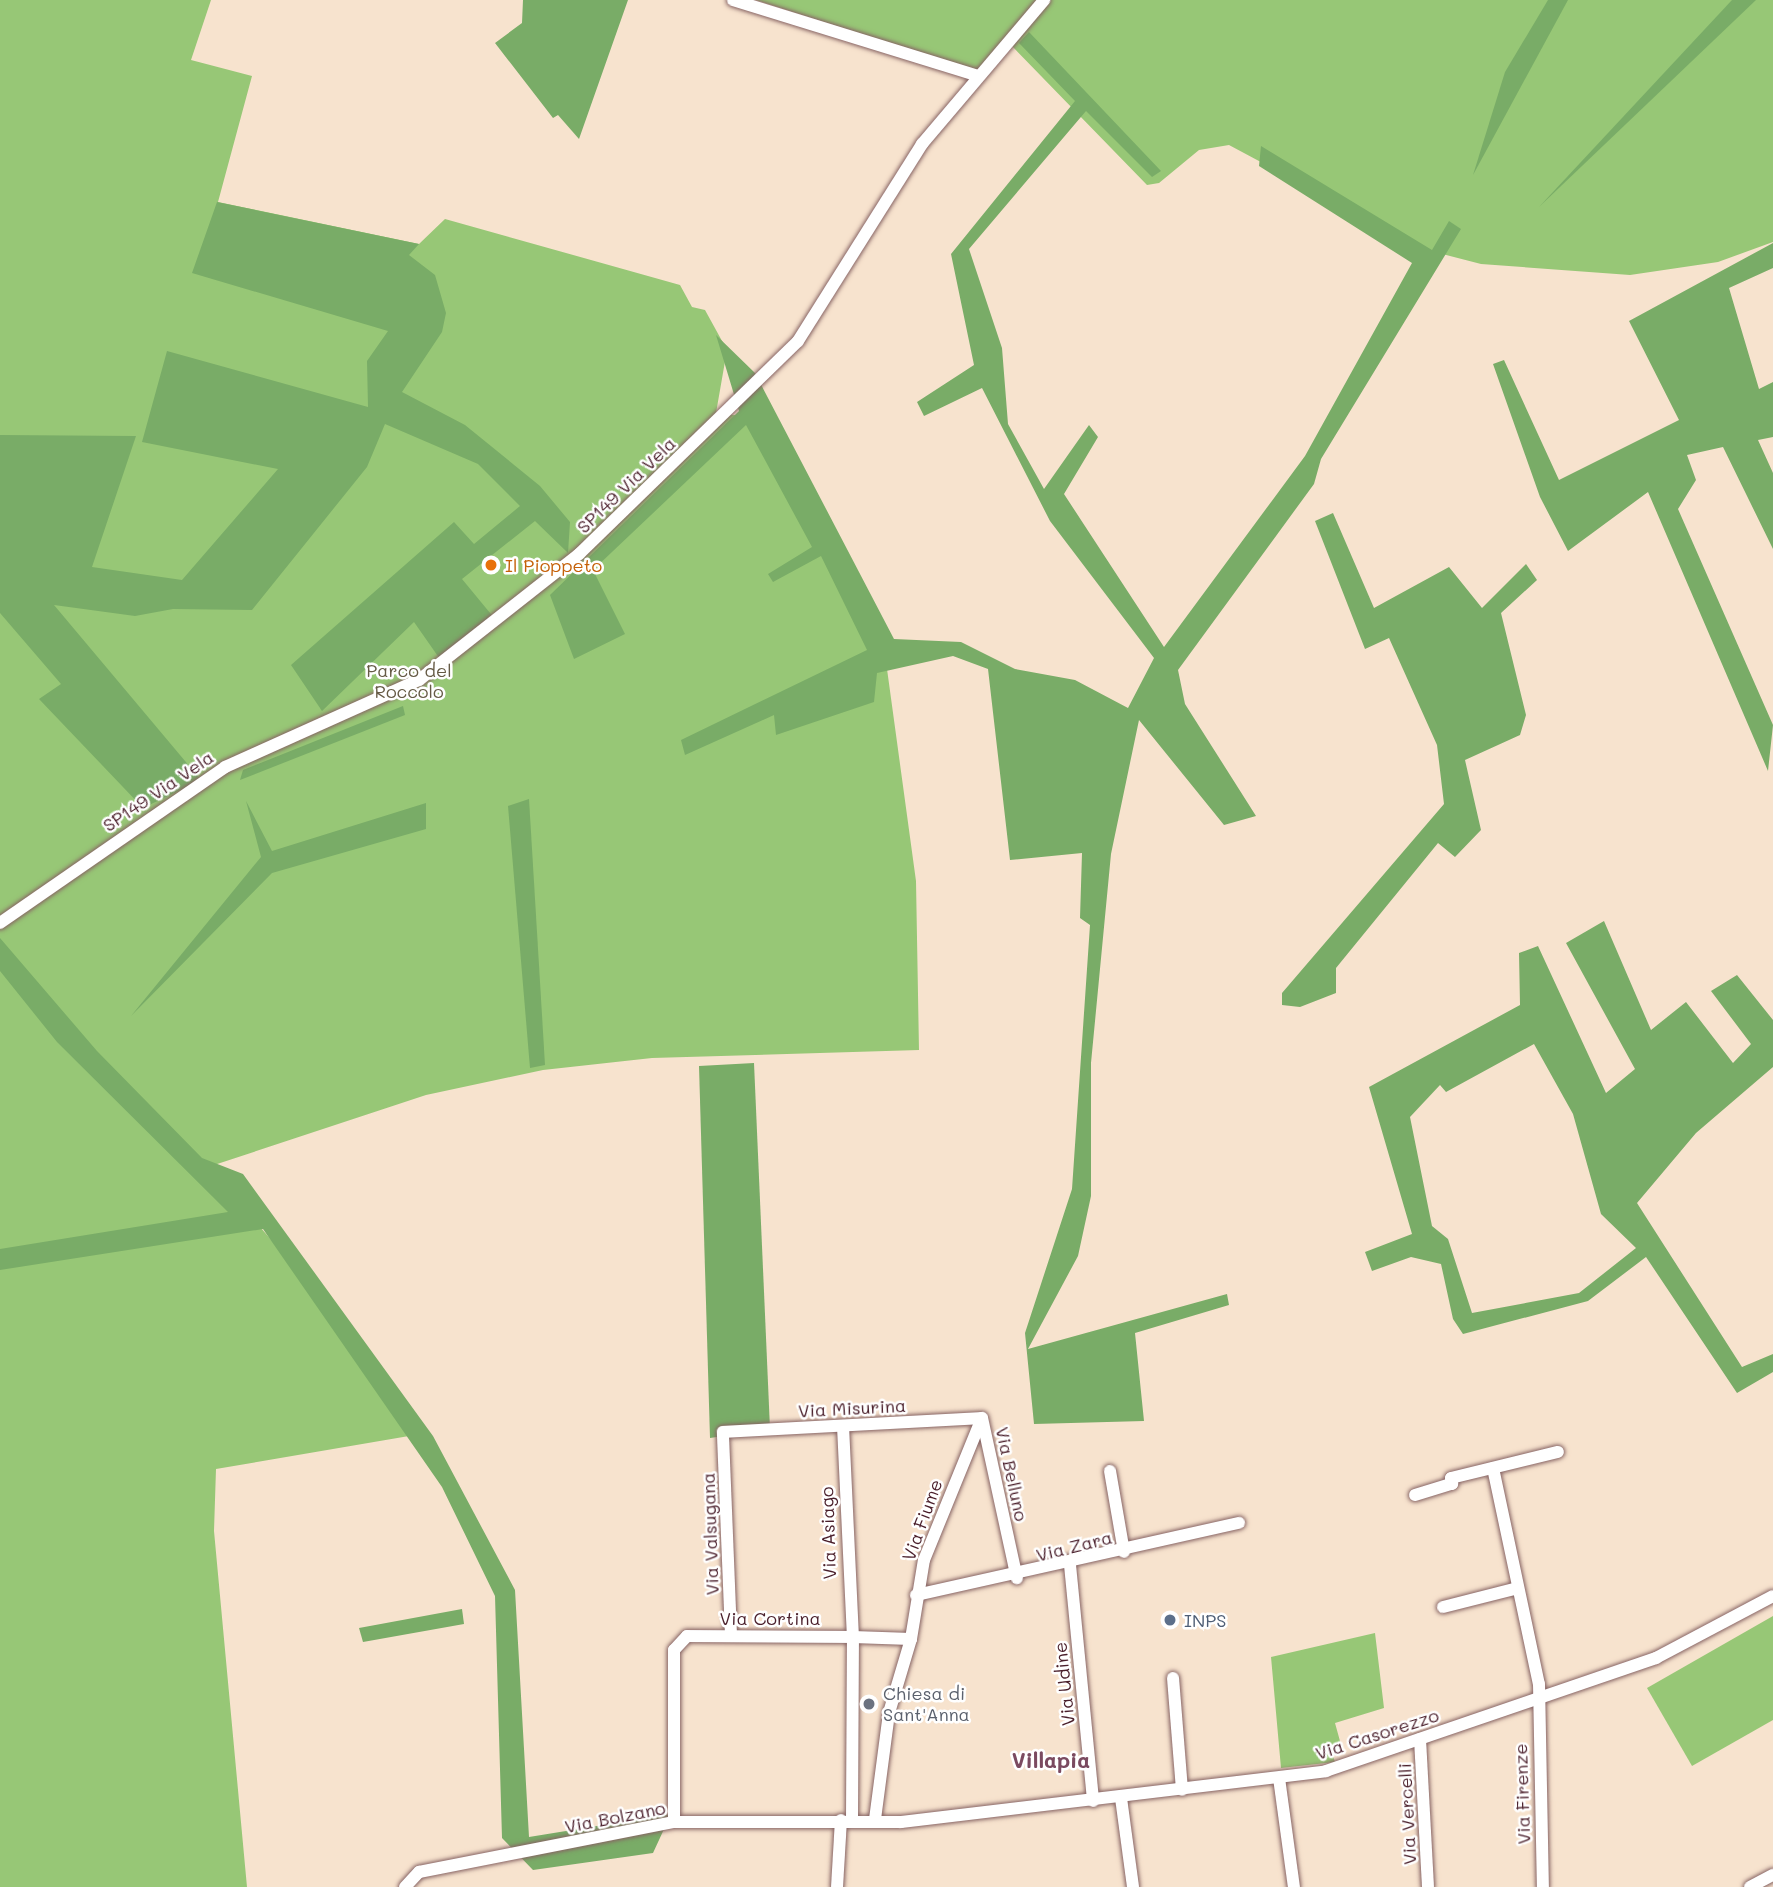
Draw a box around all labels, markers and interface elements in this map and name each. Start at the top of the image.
street label: SP149 Via Vela [572,433,680,537]
place label: Il Pioppeto [505,554,602,576]
marker: Il Pioppeto [483,557,499,573]
park label: Parco del Roccolo [366,660,452,702]
street label: SP149 Via Vela [99,746,217,836]
street label: Via Misurina [797,1394,907,1422]
street label: Via Belluno [991,1425,1033,1523]
street label: Via Valsugana [697,1472,723,1596]
street label: Via Fiume [897,1476,947,1564]
street label: Via Asiago [816,1486,840,1580]
street label: Via Zara [1034,1526,1114,1566]
street label: Via Cortina [719,1607,821,1629]
place label: INPS [1184,1609,1226,1631]
marker: INPS [1162,1612,1178,1628]
street label: Via Udine [1049,1641,1079,1727]
place label: Chiesa di Sant'Anna [883,1683,970,1726]
marker: Chiesa di Sant'Anna [861,1696,877,1712]
street label: Via Casorezzo [1313,1704,1441,1764]
street label: Via Firenze [1509,1743,1535,1845]
district label: Villapia [1012,1747,1090,1773]
street label: Via Vercelli [1394,1762,1420,1866]
street label: Via Bolzano [563,1797,667,1837]

